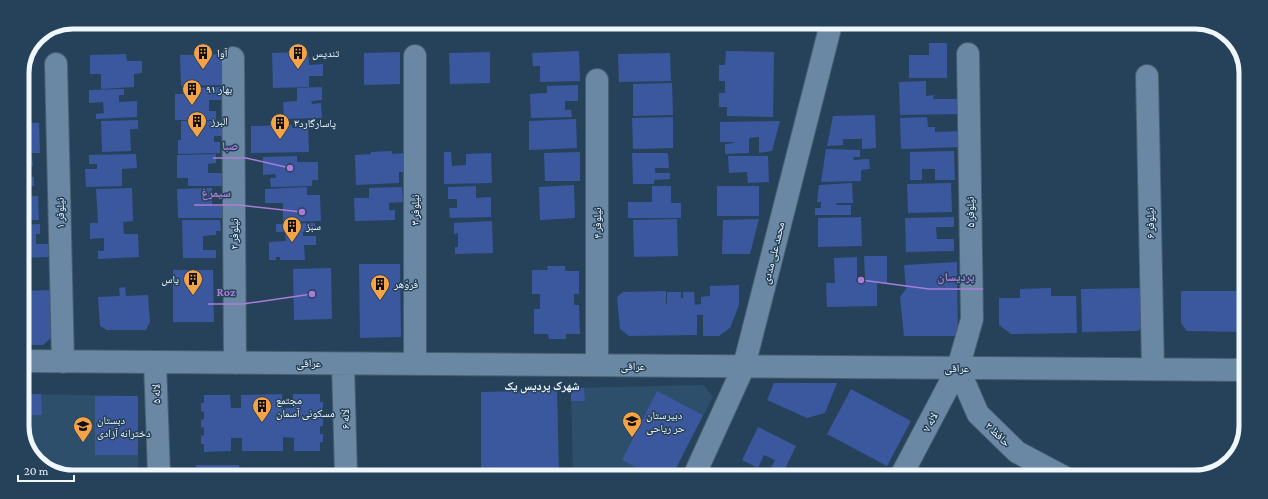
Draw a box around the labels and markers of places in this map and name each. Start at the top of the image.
building icon: آوا [192,42,214,70]
building icon: تندیس [287,42,309,70]
place label: آوا [217,47,228,59]
place label: تندیس [312,47,340,60]
building icon: بهار ۹۱ [181,78,203,106]
place label: بهار ۹۱ [206,83,232,95]
building icon: البرز [186,110,208,138]
building icon: پاسارگارد۳ [269,112,291,140]
place label: البرز [210,115,228,127]
place label: پاسارگارد۳ [294,117,336,130]
callout: صبا [213,134,246,158]
callout: سیمرغ [194,181,239,205]
building icon: سبز [281,215,303,243]
place label: سبز [305,220,321,232]
callout: پردیسان [929,265,983,289]
building icon: یاس [182,268,204,296]
place label: یاس [161,273,180,286]
building icon: فروّهر [369,273,391,301]
place label: فروّهر [393,278,419,290]
callout: Roz [208,280,243,304]
place label: مجتمع مسکونی آسمان [276,394,335,420]
building icon: مجتمع مسکونی آسمان [251,395,273,423]
place label: دبیرستان حر ریاحی [646,409,685,435]
school or university icon: دبیرستان حر ریاحی [621,410,643,438]
place label: دبستان دخترانه آزادی [97,414,151,440]
school or university icon: دبستان دخترانه آزادی [72,415,94,443]

